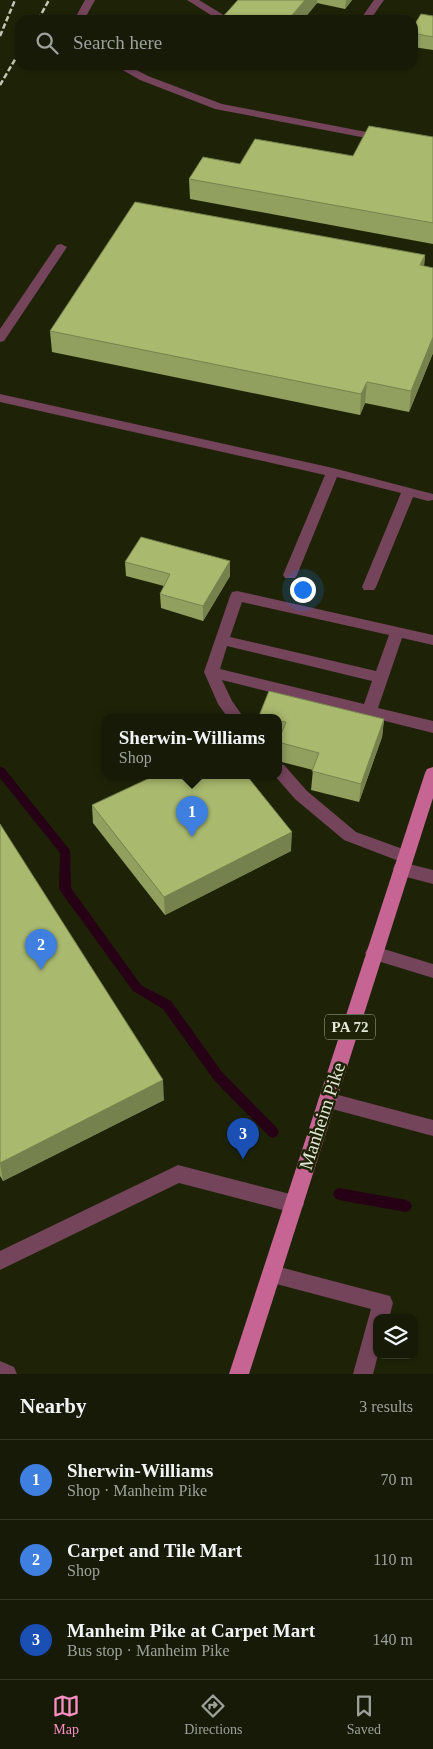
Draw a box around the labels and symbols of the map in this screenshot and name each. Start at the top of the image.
your location [290,577,316,603]
pin: 1 [176,796,208,837]
pin: 2 [25,929,57,970]
road number: PA 72 [325,1014,375,1040]
street label: Manheim Pike [295,1060,349,1172]
pin: 3 [227,1118,259,1159]

